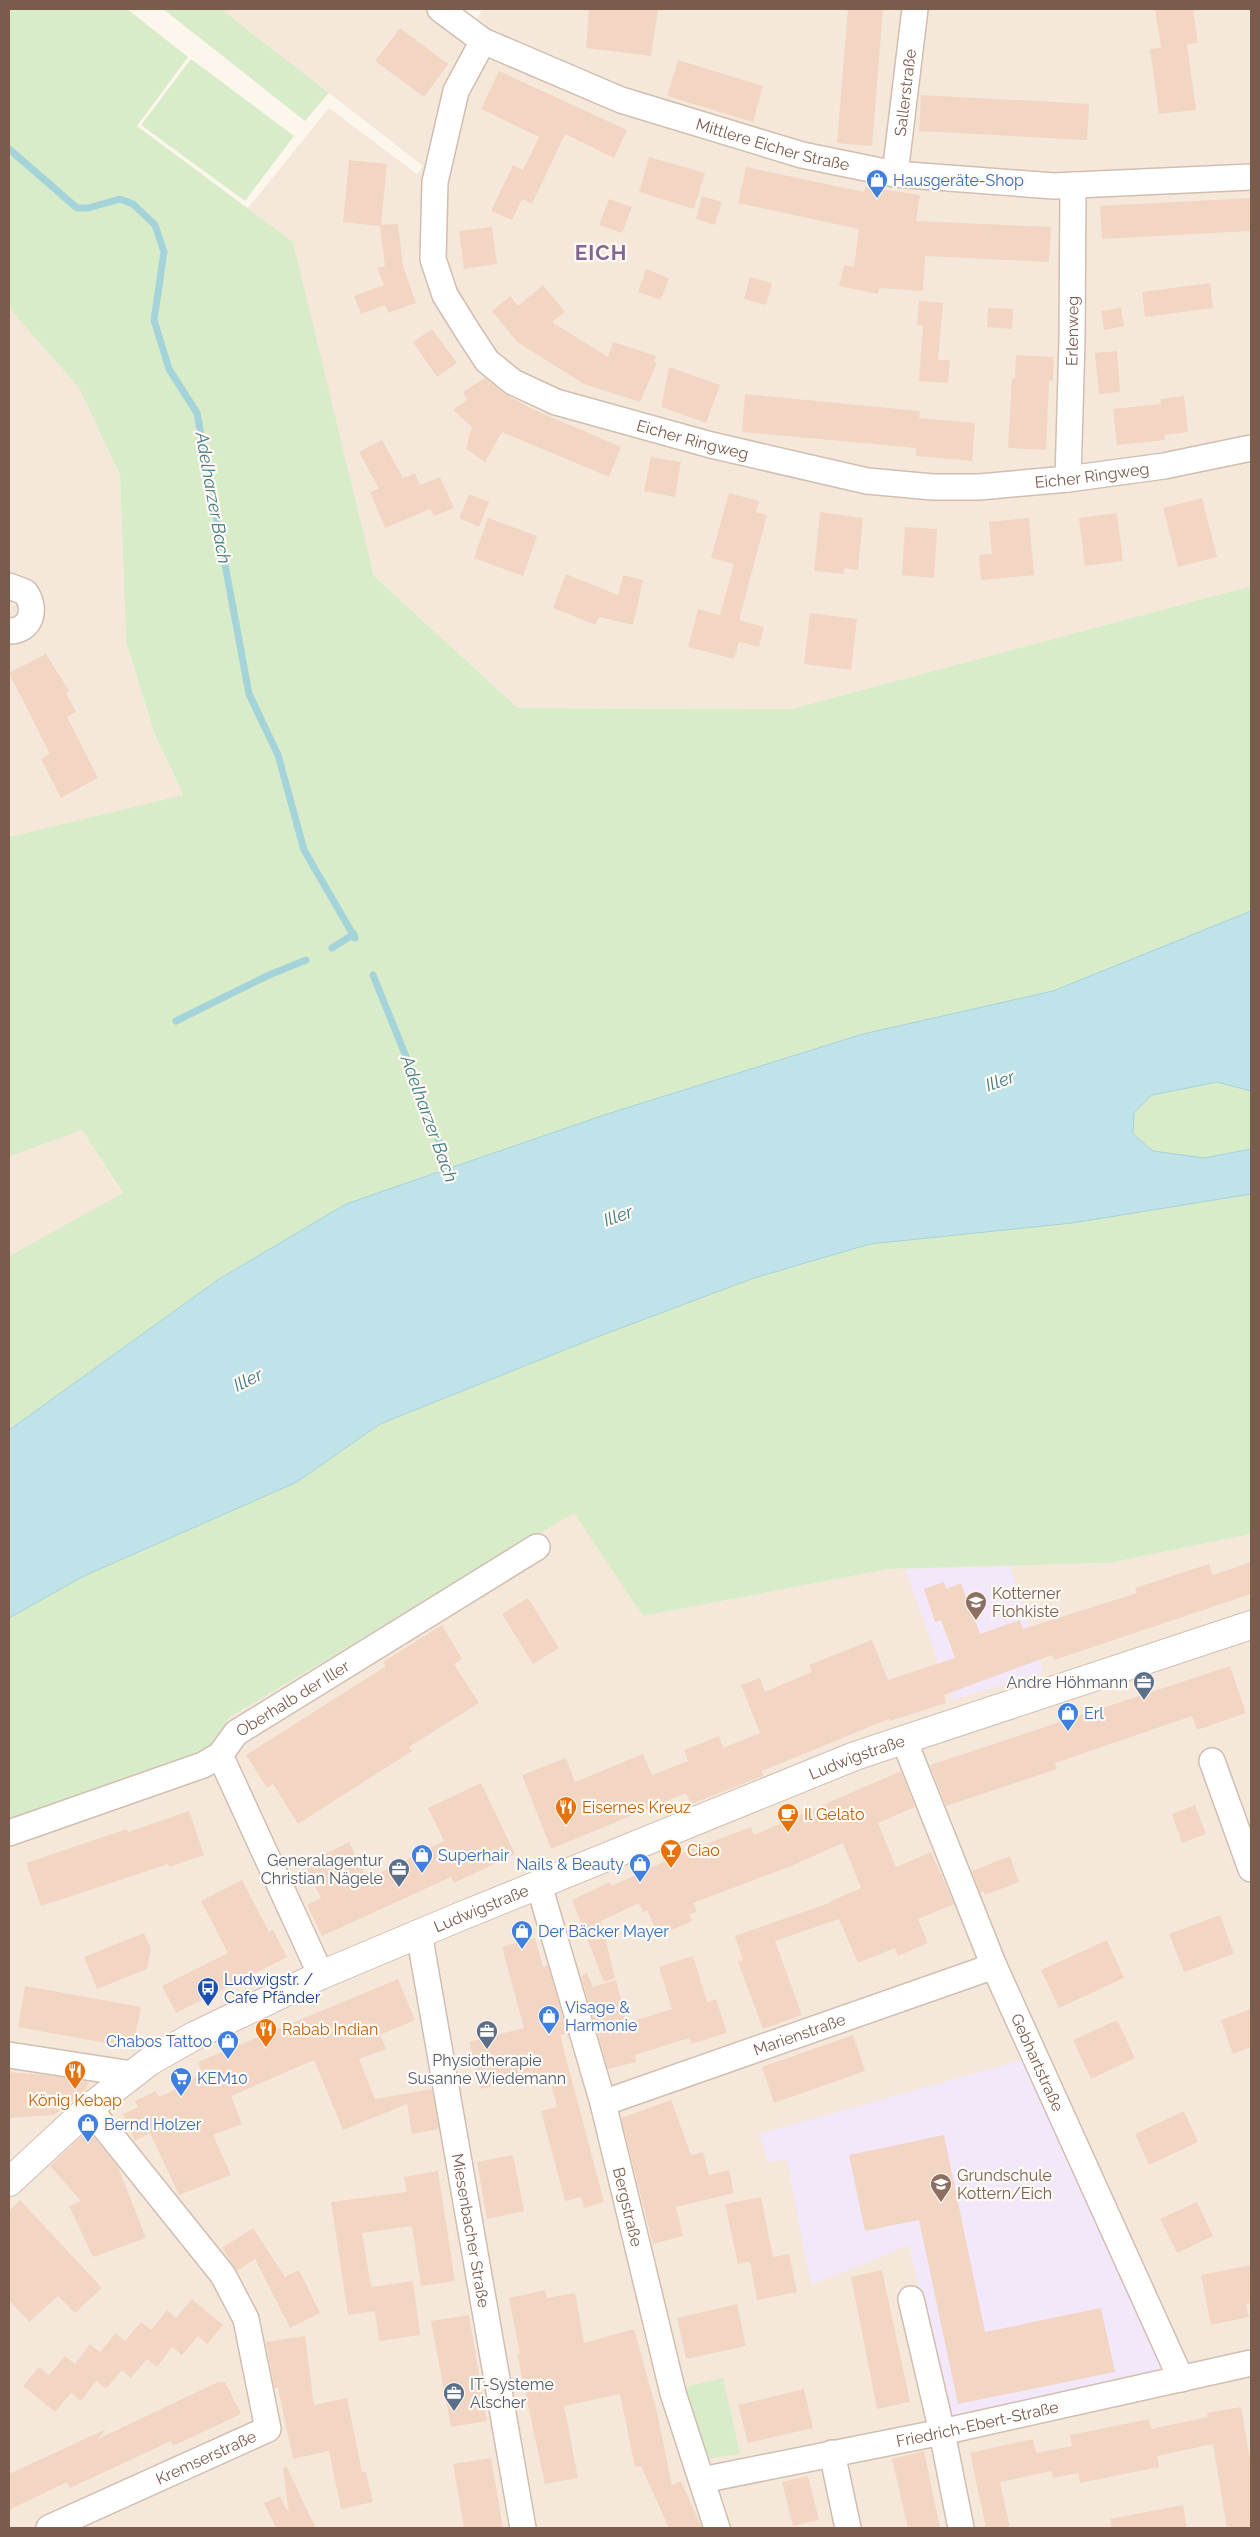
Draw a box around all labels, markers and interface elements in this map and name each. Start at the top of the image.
street label: Sallerstraße [891,48,920,137]
street label: Mittlere Eicher Straße [694,114,851,174]
shop icon: Hausgeräte-Shop [865,168,889,199]
place label: Hausgeräte-Shop [893,171,1024,190]
district label: EICH [575,240,627,265]
street label: Erlenweg [1062,296,1082,366]
street label: Eicher Ringweg [634,416,751,463]
water label: Adelharzer Bach [191,429,235,565]
street label: Eicher Ringweg [1034,459,1150,492]
water label: Adelharzer Bach [396,1052,462,1185]
water label: Iller [982,1065,1018,1095]
water label: Iller [600,1200,636,1230]
water label: Iller [230,1363,266,1395]
place label: Kotterner Flohkiste [992,1584,1061,1621]
school or university icon: Kotterner Flohkiste [964,1590,988,1621]
street label: Oberhalb der Iller [233,1656,353,1741]
office icon: Andre Höhmann [1132,1670,1156,1701]
place label: Andre Höhmann [1006,1673,1128,1692]
shop icon: Erl [1056,1701,1080,1732]
place label: Erl [1084,1704,1104,1723]
street label: Ludwigstraße [806,1731,907,1784]
restaurant icon: Eisernes Kreuz [554,1795,578,1826]
place label: Eisernes Kreuz [582,1798,691,1817]
cafe icon: Il Gelato [776,1802,800,1833]
place label: Il Gelato [804,1805,865,1824]
bar icon: Ciao [659,1838,683,1869]
place label: Ciao [687,1841,720,1860]
shop icon: Superhair [410,1843,434,1874]
place label: Superhair [438,1846,510,1865]
place label: Generalagentur Christian Nägele [261,1851,383,1888]
shop icon: Nails & Beauty [628,1852,652,1883]
place label: Nails & Beauty [516,1855,624,1874]
office icon: Generalagentur Christian Nägele [387,1857,411,1888]
street label: Ludwigstraße [431,1881,532,1937]
shop icon: Der Bäcker Mayer [510,1919,534,1950]
place label: Der Bäcker Mayer [538,1922,669,1941]
place label: Ludwigstr. / Cafe Pfänder [224,1970,321,2007]
bus stop icon: Ludwigstr. / Cafe Pfänder [196,1976,220,2007]
place label: Visage & Harmonie [565,1998,638,2035]
shop icon: Visage & Harmonie [537,2004,561,2035]
street label: Marienstraße [751,2010,848,2060]
street label: Gebhartstraße [1007,2011,1068,2114]
restaurant icon: Rabab Indian [254,2017,278,2048]
office icon: Physiotherapie Susanne Wiedemann [475,2019,499,2050]
place label: Rabab Indian [282,2020,378,2039]
shop icon: Chabos Tattoo [216,2029,240,2060]
place label: Chabos Tattoo [106,2032,212,2051]
place label: Physiotherapie Susanne Wiedemann [408,2051,566,2088]
restaurant icon: König Kebap [63,2059,87,2090]
supermarket icon: KEM10 [169,2066,193,2097]
place label: KEM10 [197,2069,248,2088]
place label: König Kebap [28,2091,122,2110]
shop icon: Bernd Holzer [76,2112,100,2143]
place label: Bernd Holzer [104,2115,202,2134]
street label: Miesenbacher Straße [448,2152,493,2309]
street label: Bergstraße [609,2165,646,2249]
place label: Grundschule Kottern/Eich [957,2166,1052,2203]
school or university icon: Grundschule Kottern/Eich [929,2172,953,2203]
place label: IT-Systeme Alscher [470,2375,554,2412]
office icon: IT-Systeme Alscher [442,2381,466,2412]
street label: Friedrich-Ebert-Straße [895,2397,1060,2451]
street label: Kremserstraße [153,2427,259,2489]

